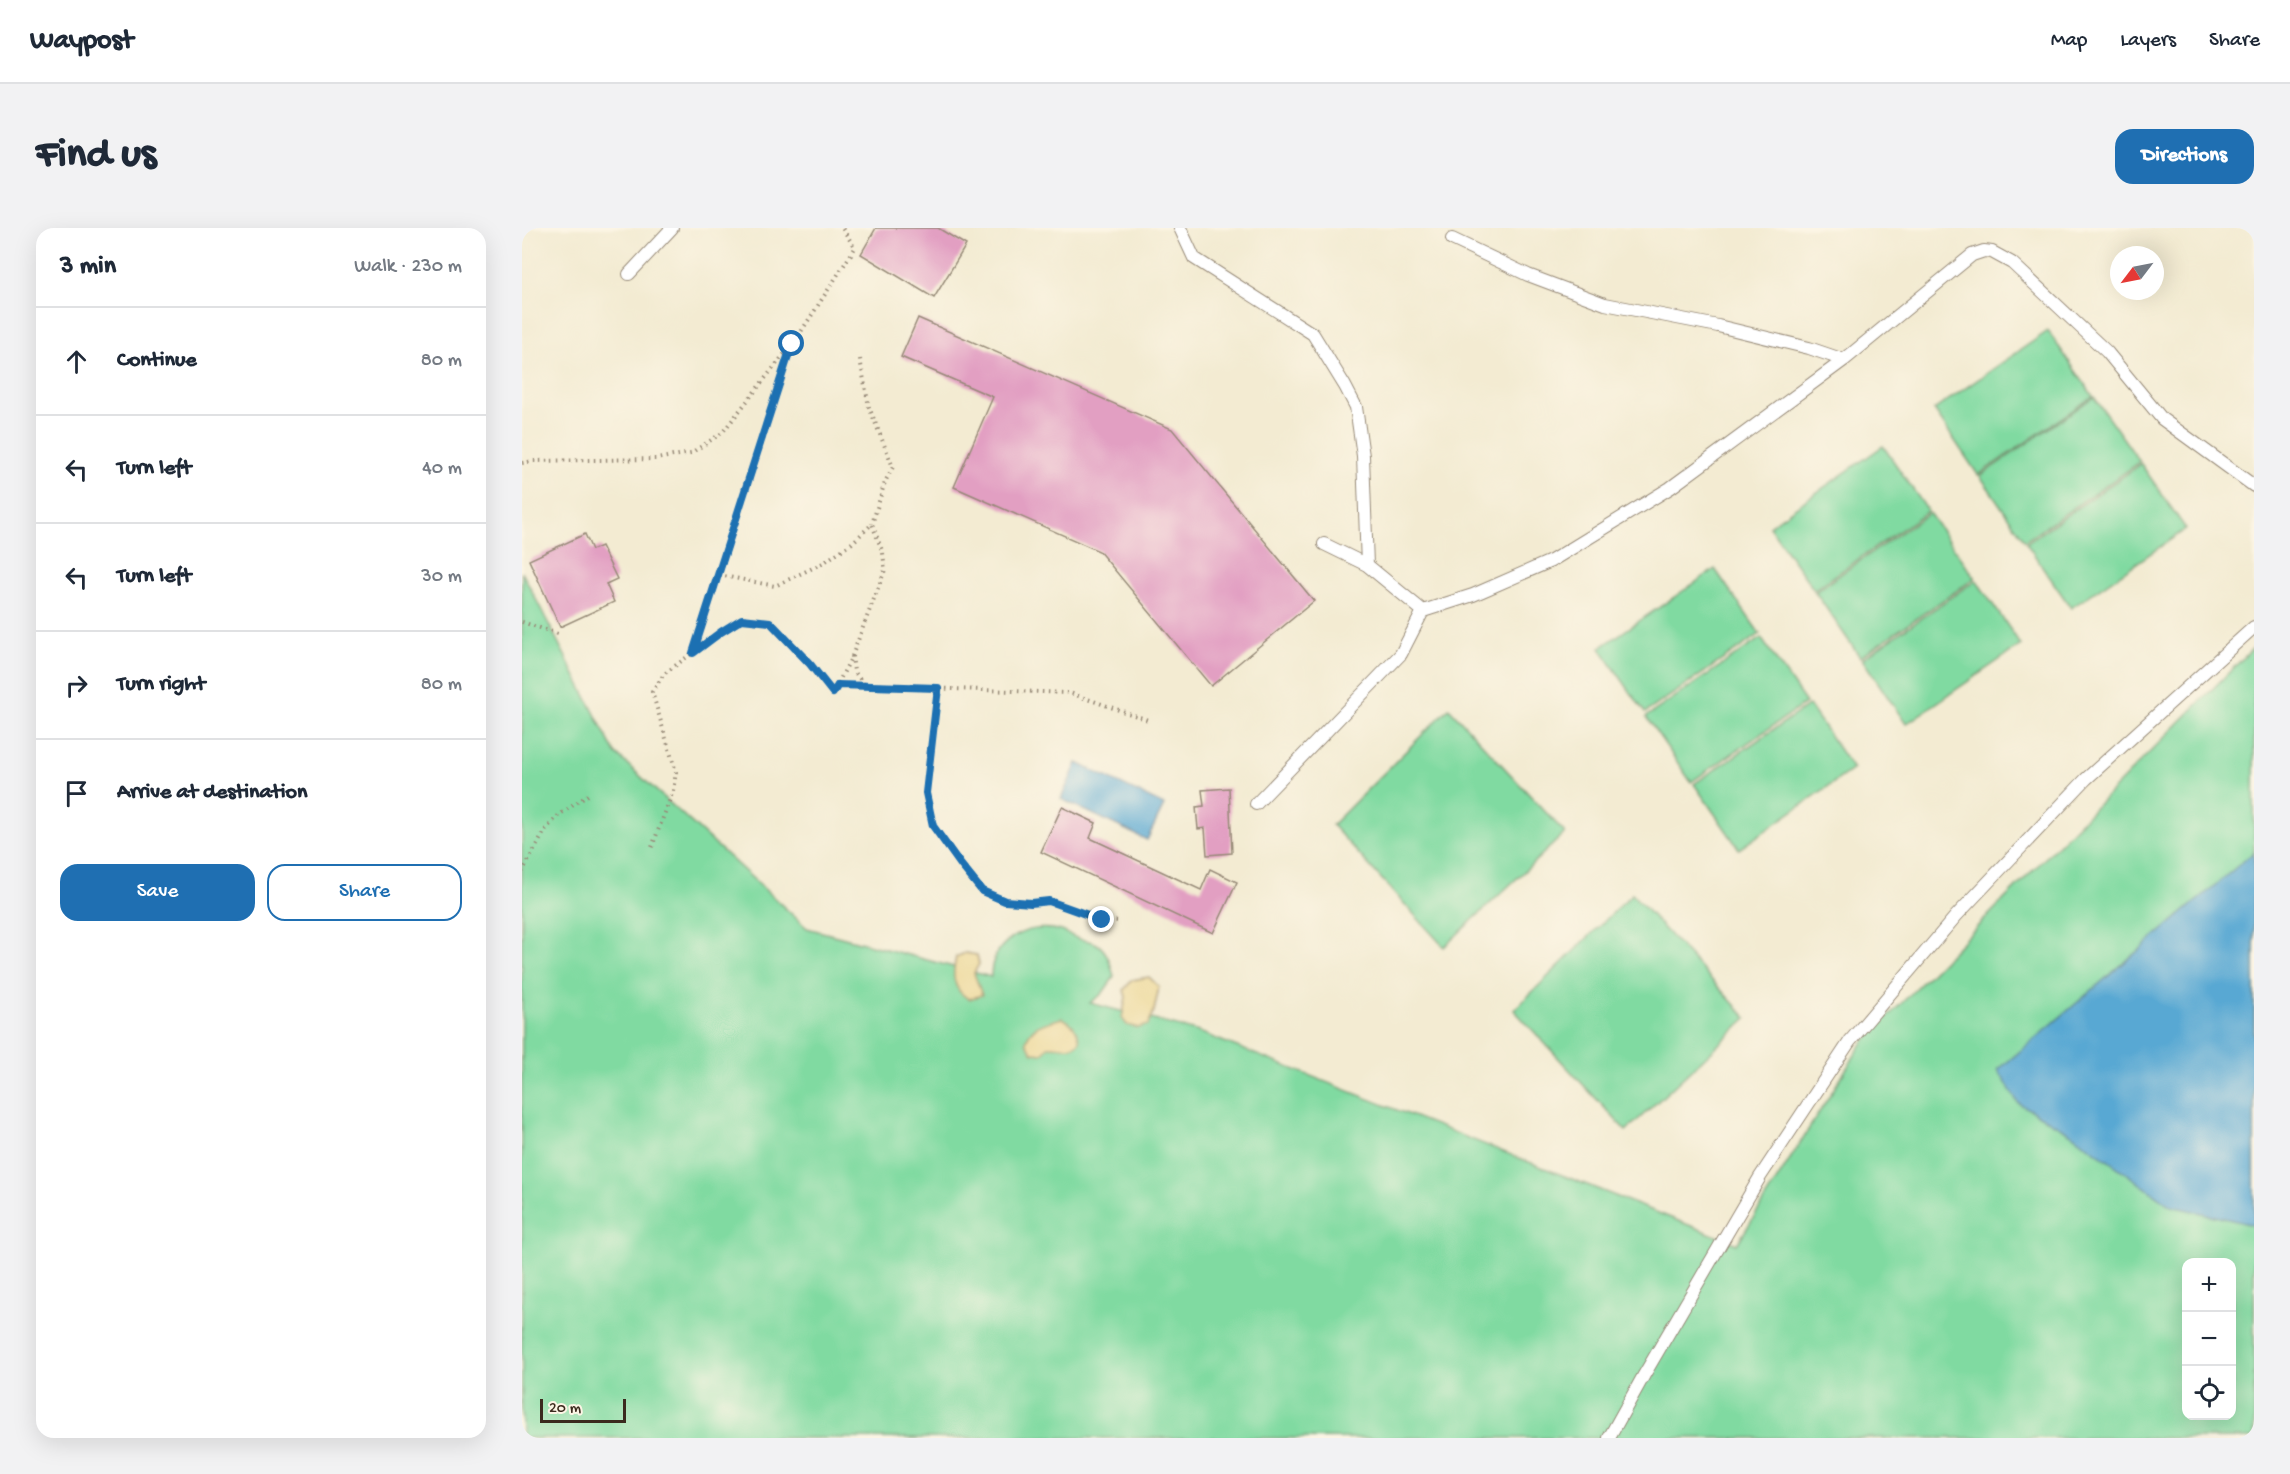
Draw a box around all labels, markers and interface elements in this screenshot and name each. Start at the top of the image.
text: Waypost [30,25,133,58]
text: Map [2051,29,2087,54]
text: Layers [2120,29,2176,54]
text: Share [2209,29,2260,54]
button: Directions [2115,129,2254,184]
text: Find us [36,132,156,181]
north arrow [2110,246,2164,300]
text: 3 min [60,252,116,283]
text: Walk · 230 m [354,256,462,279]
route start [778,330,804,356]
icon: ahead [60,345,93,378]
text: Continue [117,348,197,374]
text: 80 m [421,350,462,373]
icon: left [60,453,93,486]
text: Turn left [117,456,191,482]
text: 40 m [422,458,462,481]
icon: left [60,561,93,594]
text: Turn left [117,564,191,590]
text: 30 m [421,566,462,589]
icon: right [60,669,93,702]
text: Turn right [117,672,205,698]
text: 80 m [421,674,462,697]
icon: arrive [60,777,93,810]
text: Arrive at destination [117,780,307,806]
button: Save [60,864,255,921]
button: Share [267,864,462,921]
route end [1088,906,1114,932]
map controls [2182,1258,2236,1420]
button: + [2182,1258,2236,1312]
button: − [2182,1312,2236,1366]
button: locate [2182,1366,2236,1420]
scale bar [540,1396,626,1424]
text: 20 m [549,1400,581,1419]

